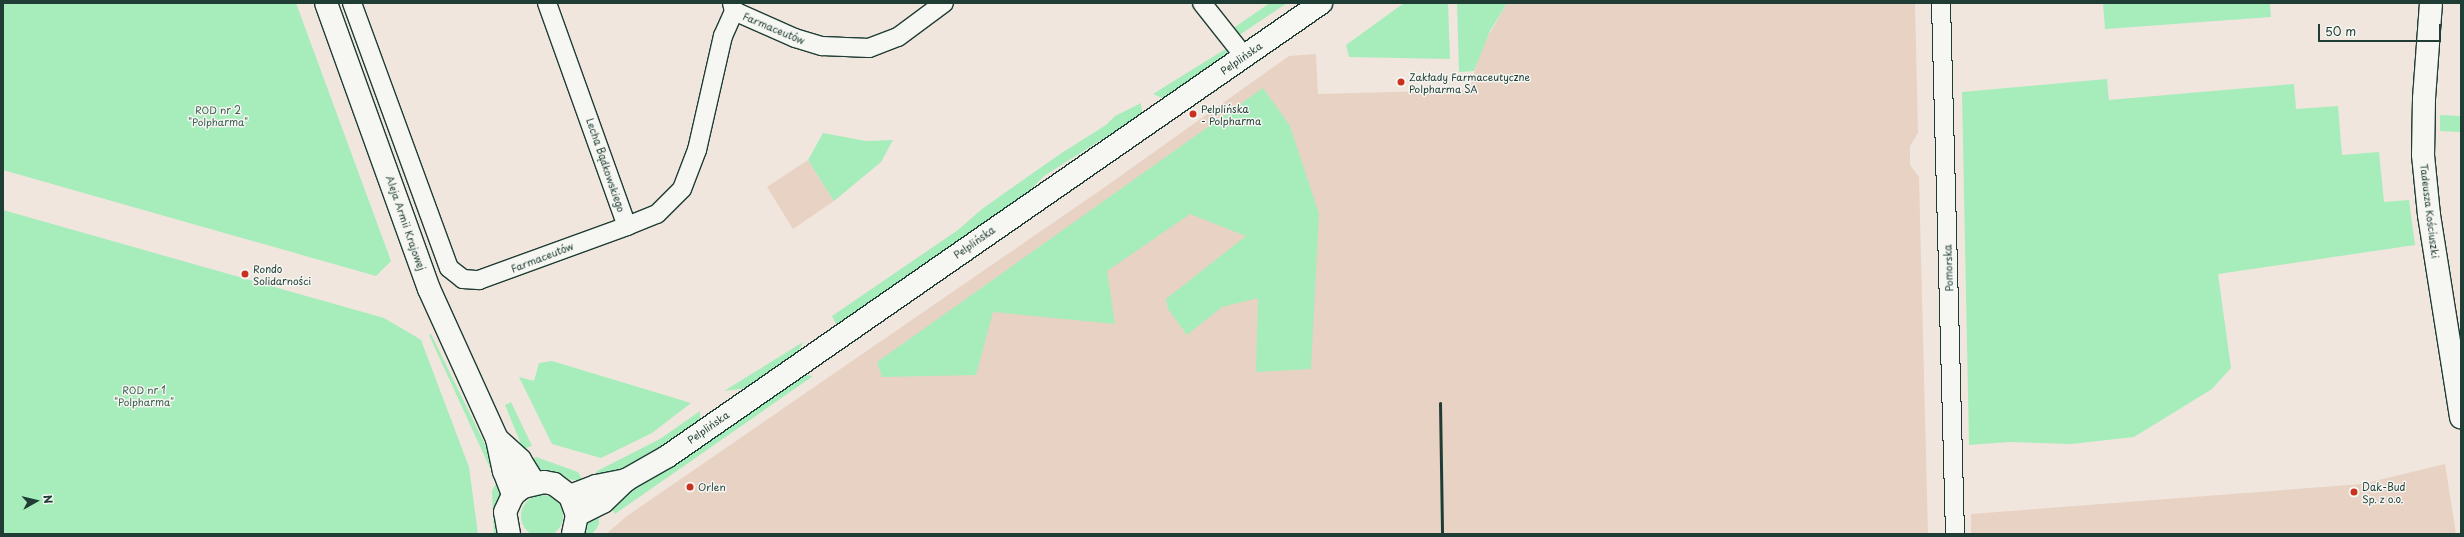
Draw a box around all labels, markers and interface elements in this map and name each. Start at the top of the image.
street label: Farmaceutów [741,10,807,46]
scale bar [2320,16,2443,42]
text: 50 m [2325,22,2356,40]
street label: Pelplińska [1218,39,1264,77]
place label: Zakłady Farmaceutyczne Polpharma SA [1409,70,1531,94]
marker: Zakłady Farmaceutyczne Polpharma SA [1396,77,1406,87]
place label: Pelplińska - Polpharma [1201,102,1261,126]
park label: ROD nr 2 "Polpharma" [188,103,248,126]
marker: Pelplińska - Polpharma [1188,109,1198,119]
street label: Lecha Bądkowskiego [584,116,628,214]
street label: Tadeusza Kościuszki [2418,163,2442,259]
street label: Aleja Armii Krajowej [384,174,428,272]
street label: Pelplińska [951,223,997,261]
street label: Farmaceutów [509,240,575,274]
street label: Pomorska [1941,244,1955,292]
place label: Rondo Solidarności [253,262,311,286]
marker: Rondo Solidarności [240,269,250,279]
park label: ROD nr 1 "Polpharma" [114,383,174,406]
street label: Pelplińska [685,408,731,446]
place label: Dak-Bud Sp. z o.o. [2362,480,2405,504]
north arrow [16,481,56,521]
place label: Orlen [698,481,726,493]
marker: Orlen [685,482,695,492]
marker: Dak-Bud Sp. z o.o. [2349,487,2359,497]
text: N [39,494,57,505]

